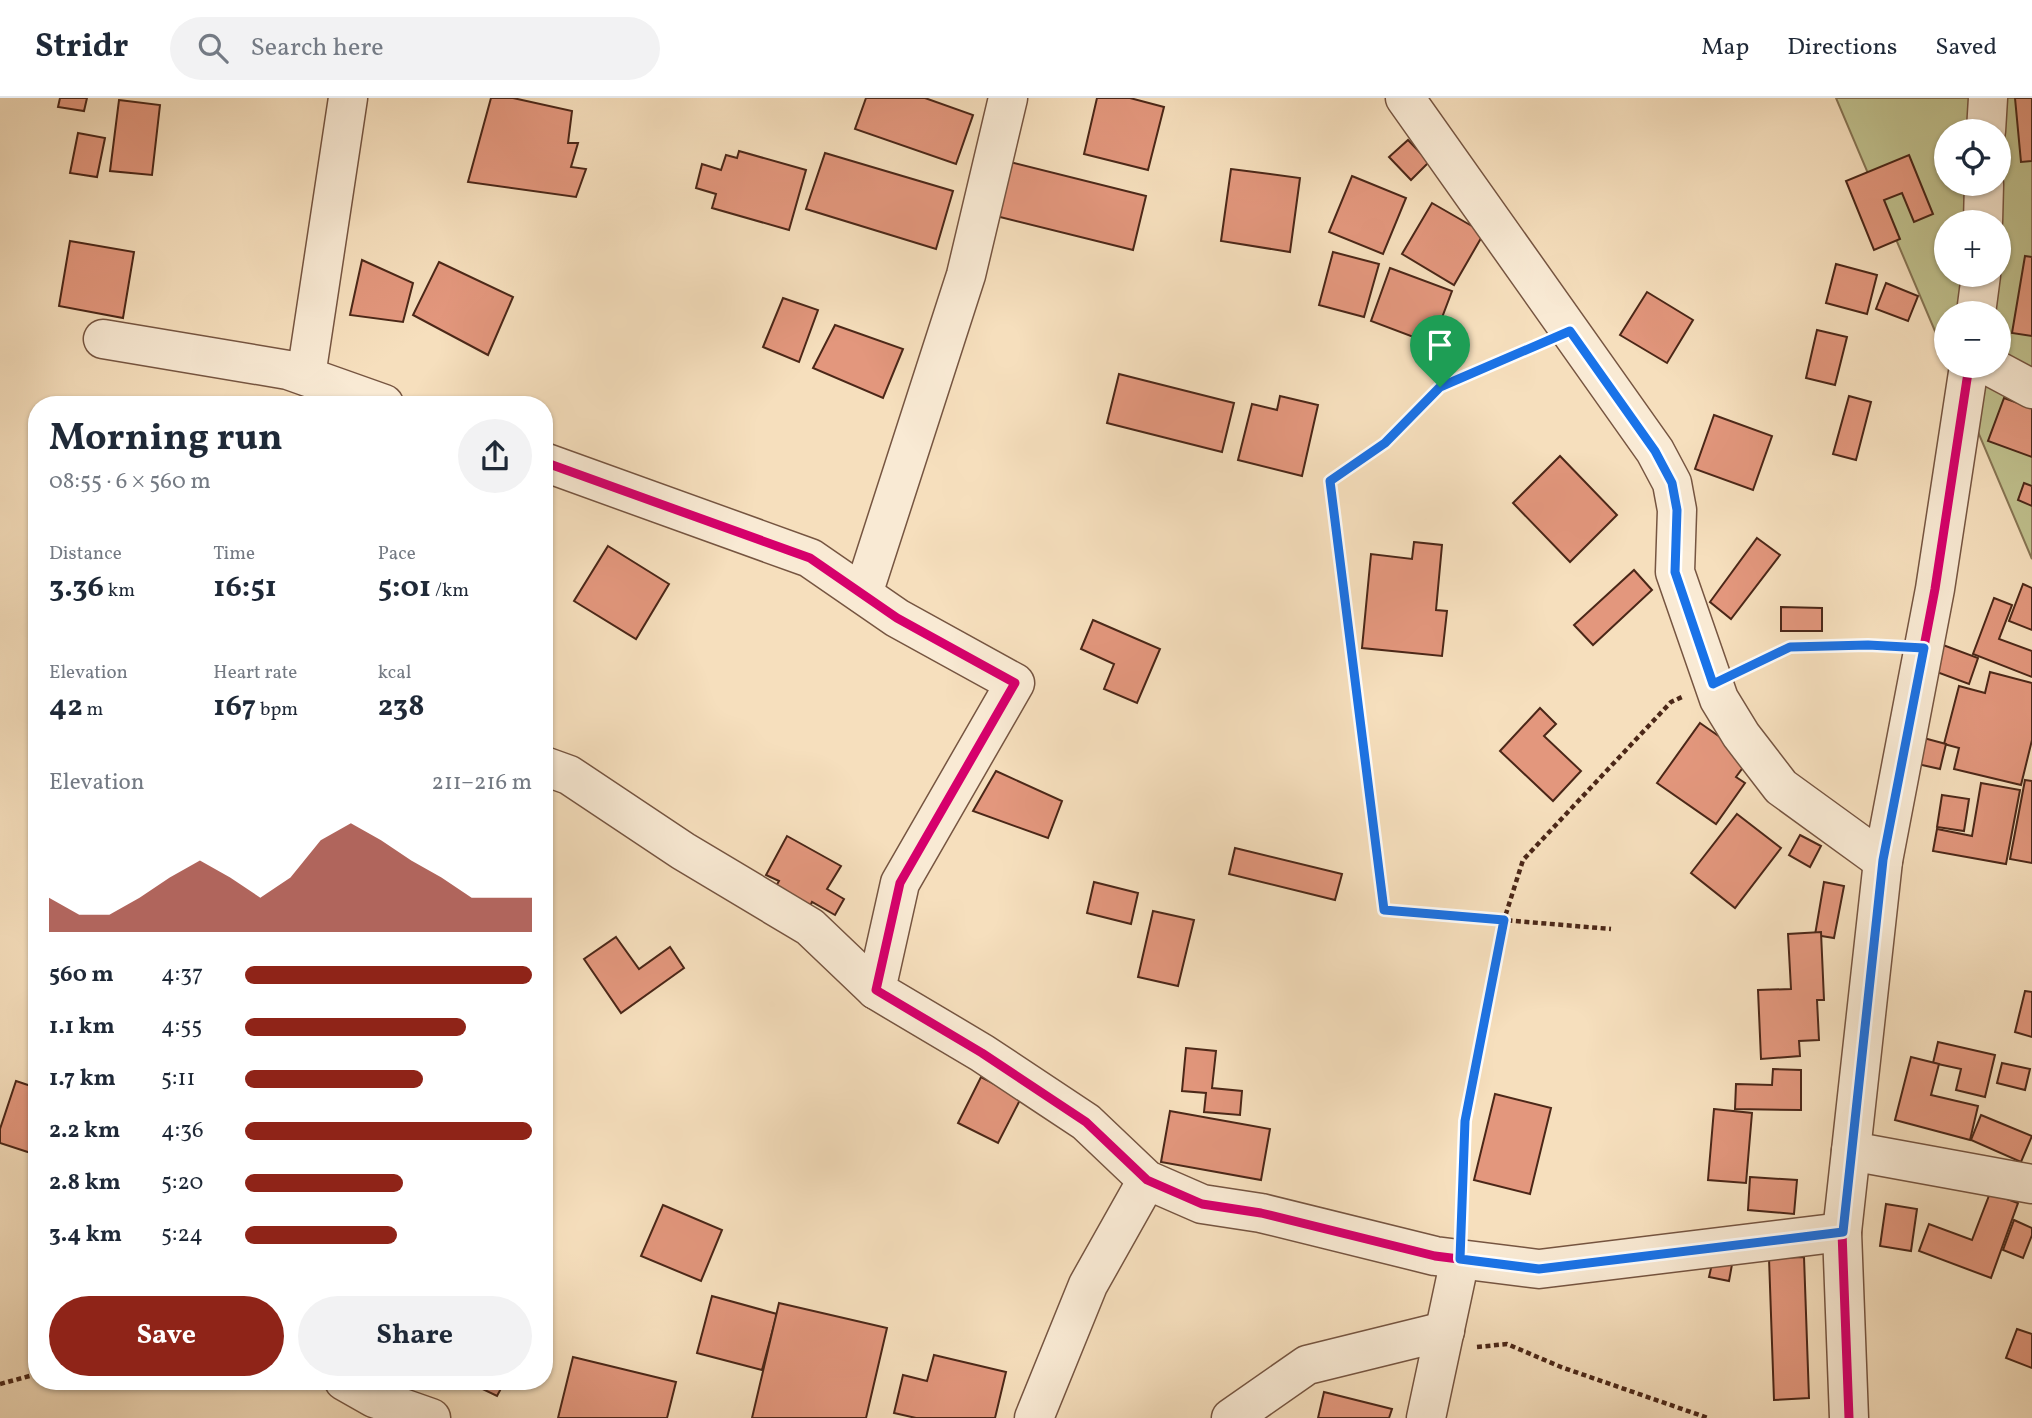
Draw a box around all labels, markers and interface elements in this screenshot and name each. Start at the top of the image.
search box [170,17,660,80]
text: Stridr [35,25,128,71]
icon: search [194,29,232,67]
text: Search here [250,30,384,66]
text: Map [1701,31,1749,65]
text: Directions [1787,31,1897,65]
text: Saved [1935,31,1997,65]
map controls [1934,119,2011,378]
button: locate [1934,119,2011,196]
button: + [1934,210,2011,287]
button: − [1934,301,2011,378]
pin [1410,315,1470,387]
icon: arrive [1421,326,1459,364]
text: Morning run [49,413,283,466]
button: share [458,419,532,493]
text: 08:55 · 6 × 560 m [49,466,211,498]
text: Distance [49,541,122,567]
text: Time [213,541,255,567]
text: Pace [378,541,416,567]
text: 3.36 [49,567,104,609]
text: 16:51 [213,567,277,609]
text: 5:01 [378,567,431,609]
text: km [104,578,135,604]
text: /km [431,578,469,604]
text: Elevation [49,660,128,686]
text: Heart rate [213,660,297,686]
text: kcal [378,660,411,686]
text: 42 [49,686,83,728]
text: 167 [213,686,256,728]
text: 238 [378,686,424,728]
text: m [83,697,103,723]
text: bpm [256,697,298,723]
text: Elevation [49,767,145,799]
text: 211–216 m [432,767,532,799]
text: 560 m [49,959,114,991]
text: 4:37 [161,959,203,991]
text: 1.1 km [49,1011,115,1043]
text: 4:55 [161,1011,202,1043]
text: 1.7 km [49,1063,116,1095]
text: 5:11 [161,1063,195,1095]
text: 2.2 km [49,1115,120,1147]
text: 4:36 [161,1115,204,1147]
text: 2.8 km [49,1167,121,1199]
text: 5:20 [161,1167,203,1199]
text: 3.4 km [49,1219,122,1251]
text: 5:24 [161,1219,203,1251]
button: Save [49,1296,284,1376]
button: Share [298,1296,532,1376]

